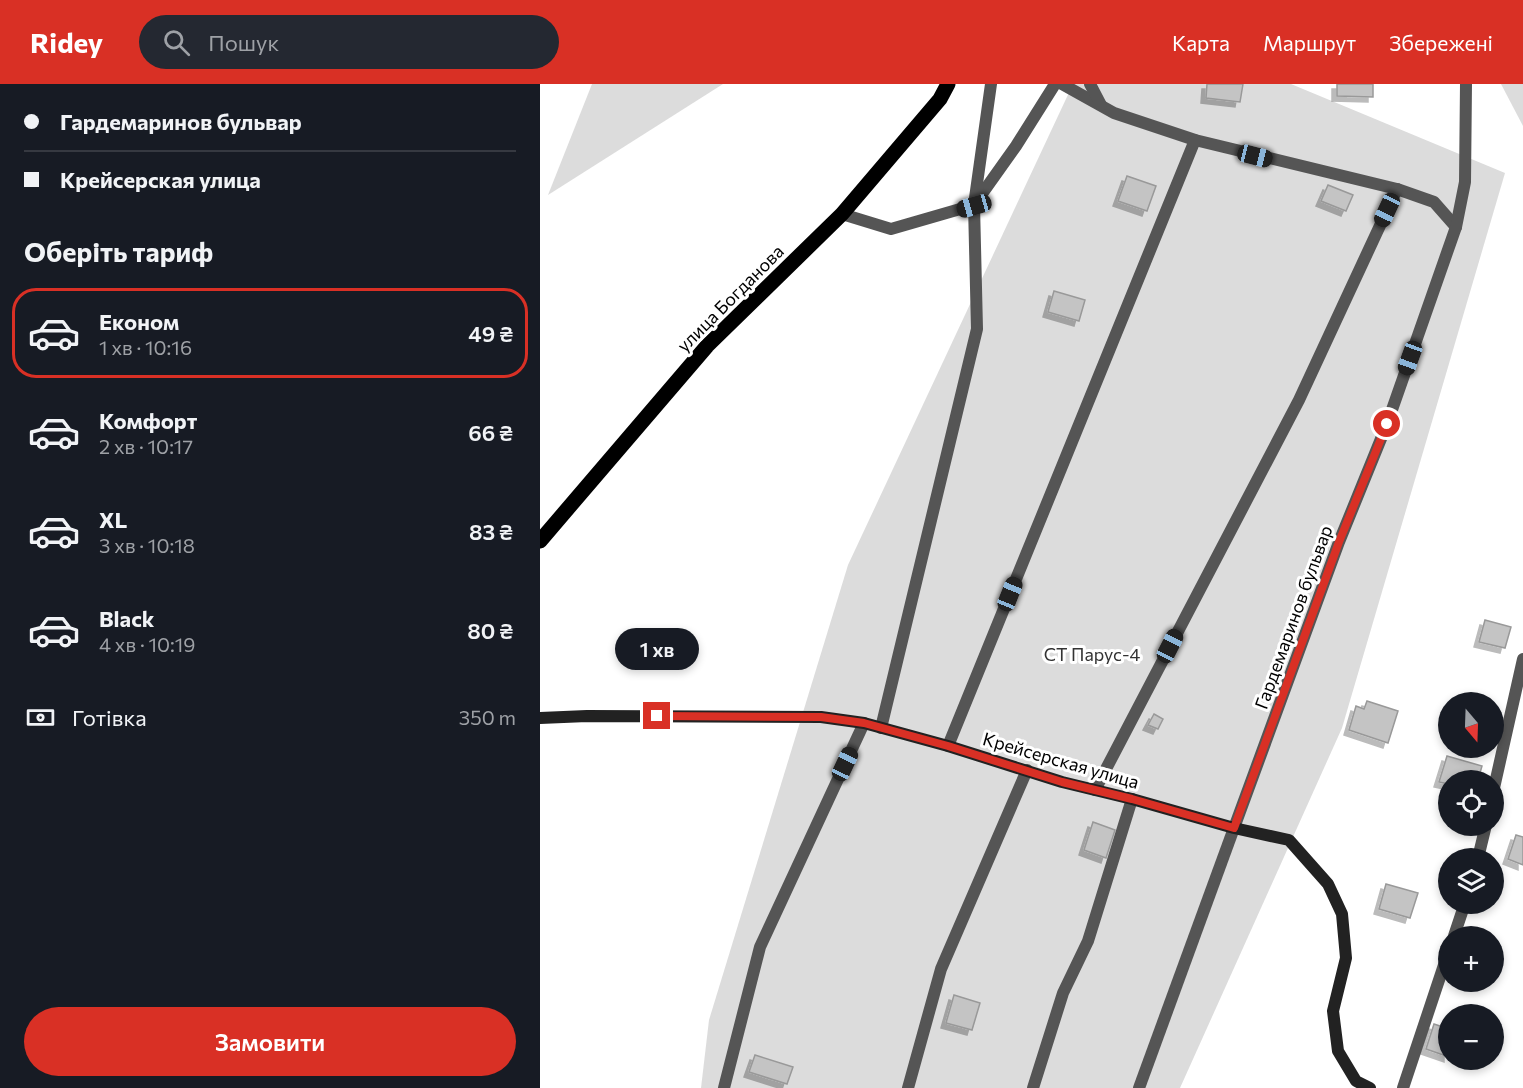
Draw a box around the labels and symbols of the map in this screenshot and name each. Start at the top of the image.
car [1235,143,1275,169]
car [1371,190,1403,230]
car [954,192,994,220]
street label: улица Богданова [672,240,788,356]
car [1395,338,1425,378]
route start [1373,410,1400,437]
street label: Гардемаринов бульвар [1250,522,1336,712]
car [995,574,1025,614]
car [1154,626,1186,666]
callout: 1 хв [615,629,699,671]
park label: СТ Парус-4 [1044,643,1141,665]
north arrow [1438,692,1504,758]
route end [643,702,670,729]
street label: Крейсерская улица [980,727,1142,793]
car [829,744,861,784]

